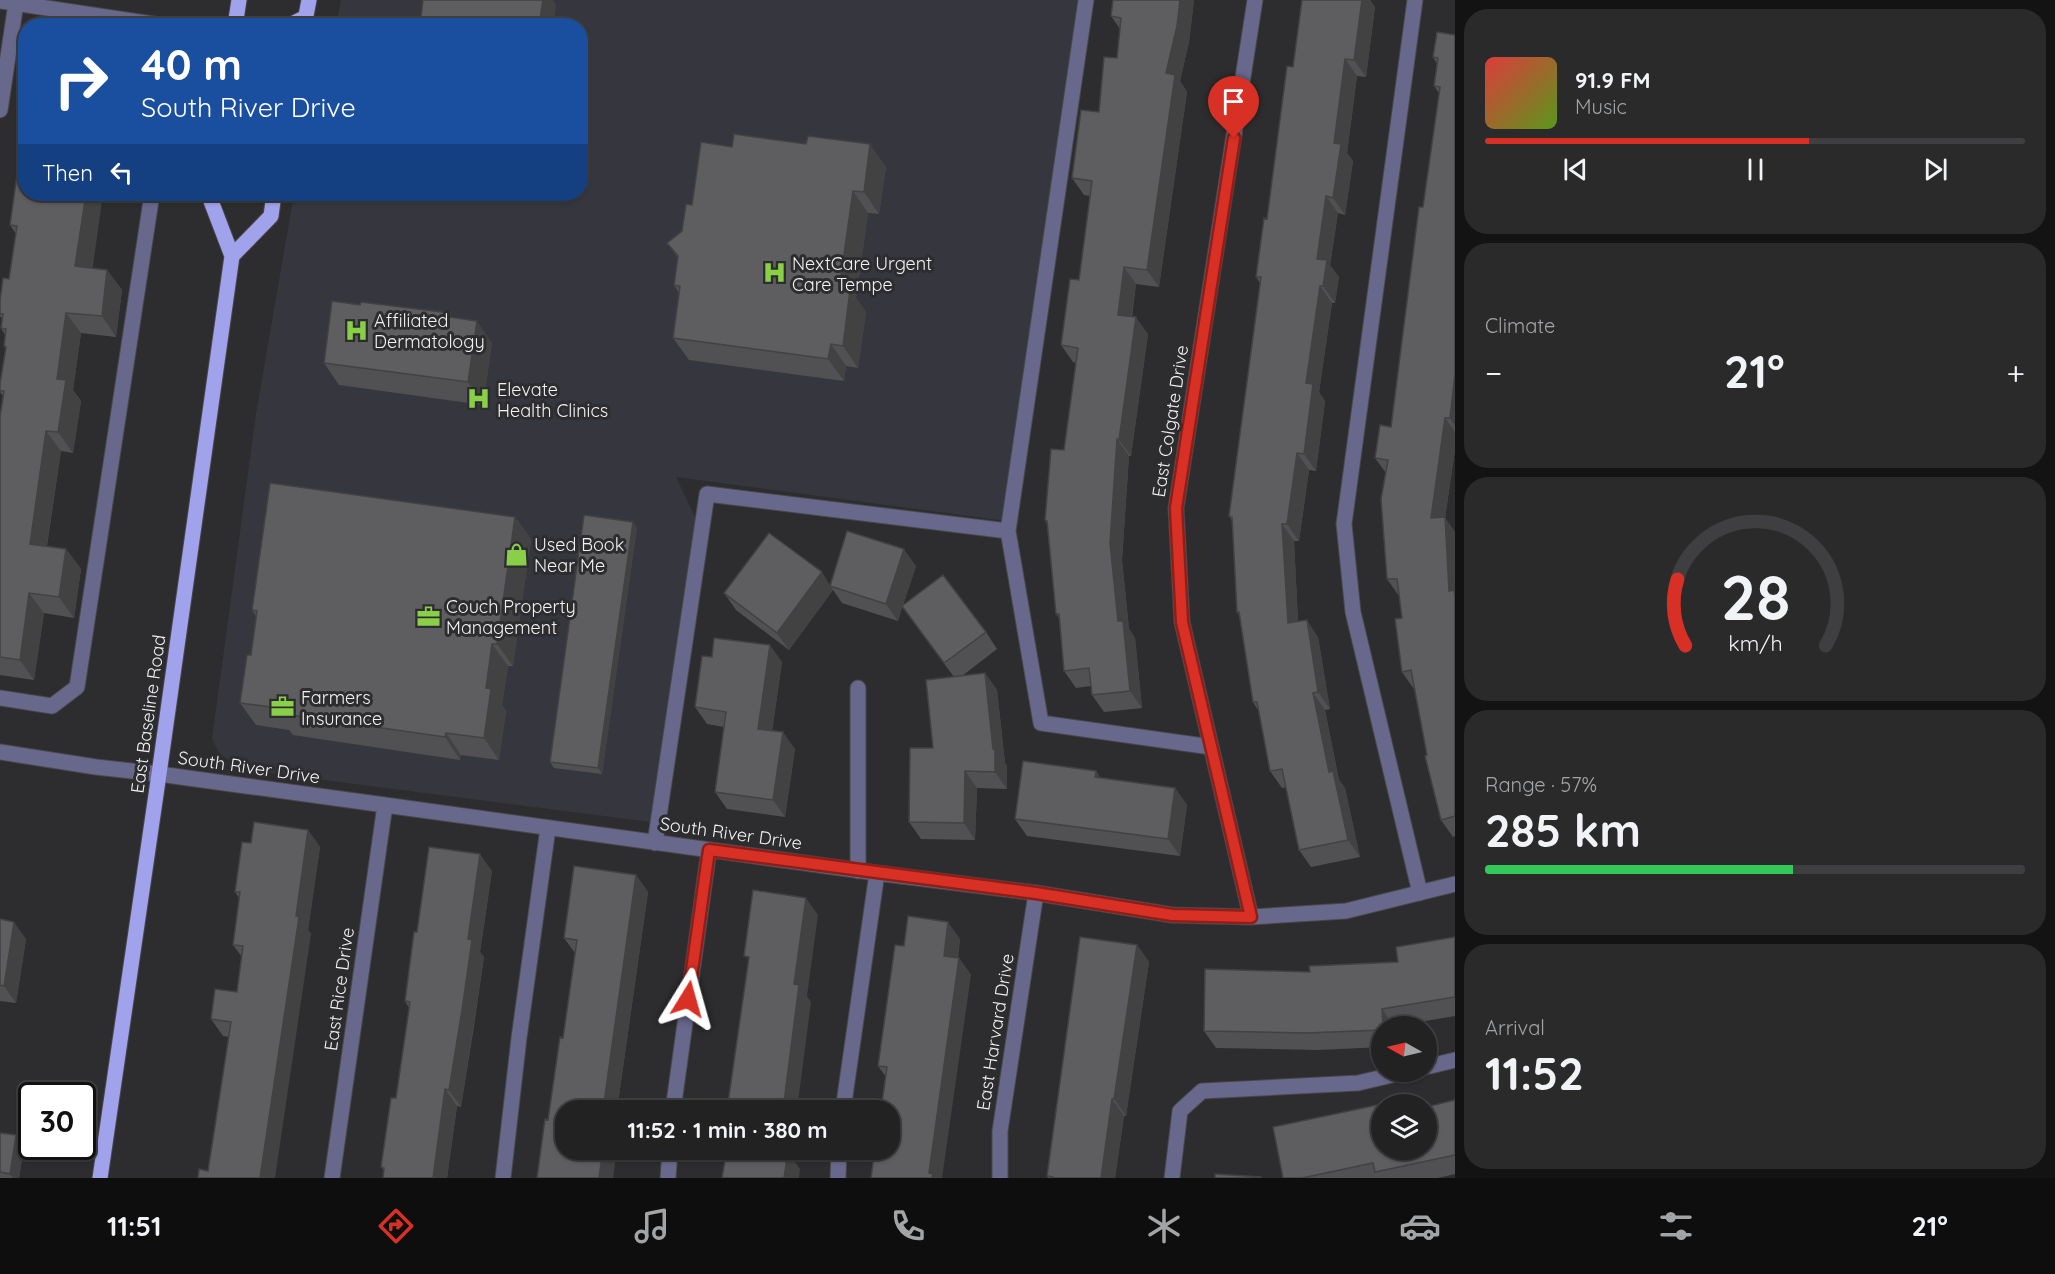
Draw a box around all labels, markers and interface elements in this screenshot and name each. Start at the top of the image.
text: 40 m [141,38,242,91]
icon: right [42,42,120,120]
text: 91.9 FM [1575,66,1651,94]
pin [1208,76,1259,138]
icon: arrive [1217,85,1250,118]
text: South River Drive [141,90,356,124]
text: Music [1575,94,1627,119]
icon: previous [1559,153,1592,186]
icon: pause [1739,153,1772,186]
icon: next [1919,153,1952,186]
icon: left [105,156,138,189]
text: Then [42,159,93,187]
place label: NextCare Urgent Care Tempe [792,252,932,296]
hospital icon: NextCare Urgent Care Tempe [761,260,787,286]
place label: Affiliated Dermatology [374,309,485,353]
text: Climate [1485,313,1555,338]
hospital icon: Affiliated Dermatology [343,317,369,343]
street label: East Colgate Drive [1147,343,1193,499]
text: 21° [1724,343,1785,399]
text: − [1485,352,1502,393]
text: + [2006,352,2025,393]
place label: Elevate Health Clinics [497,378,608,422]
hospital icon: Elevate Health Clinics [466,386,492,412]
place label: Used Book Near Me [534,533,624,577]
shop icon: Used Book Near Me [503,541,529,567]
text: 28 [1720,558,1790,636]
place label: Couch Property Management [446,595,576,639]
office icon: Couch Property Management [415,603,441,629]
text: km/h [1728,630,1782,656]
street label: East Baseline Road [125,633,171,795]
place label: Farmers Insurance [301,686,382,730]
office icon: Farmers Insurance [270,694,296,720]
street label: South River Drive [177,746,321,788]
text: Range · 57% [1485,772,1597,797]
text: 285 km [1485,802,1641,858]
street label: South River Drive [659,812,803,854]
street label: East Rice Drive [319,926,359,1052]
street label: East Harvard Drive [971,952,1019,1112]
position arrow [656,967,720,1031]
text: Arrival [1485,1015,1545,1040]
north arrow [1371,1016,1437,1082]
map controls [1371,1016,1437,1160]
text: 11:52 [1485,1045,1584,1101]
speed limit sign: 30 [18,1082,96,1160]
button: layers [1371,1094,1437,1160]
text: 11:52 · 1 min · 380 m [628,1116,827,1144]
icon: directions [375,1205,417,1247]
icon: music [631,1205,673,1247]
icon: phone [887,1205,929,1247]
icon: climate [1143,1205,1185,1247]
icon: car [1399,1205,1441,1247]
icon: filters [1655,1205,1697,1247]
text: 11:51 [107,1209,161,1243]
text: 21° [1911,1209,1948,1243]

